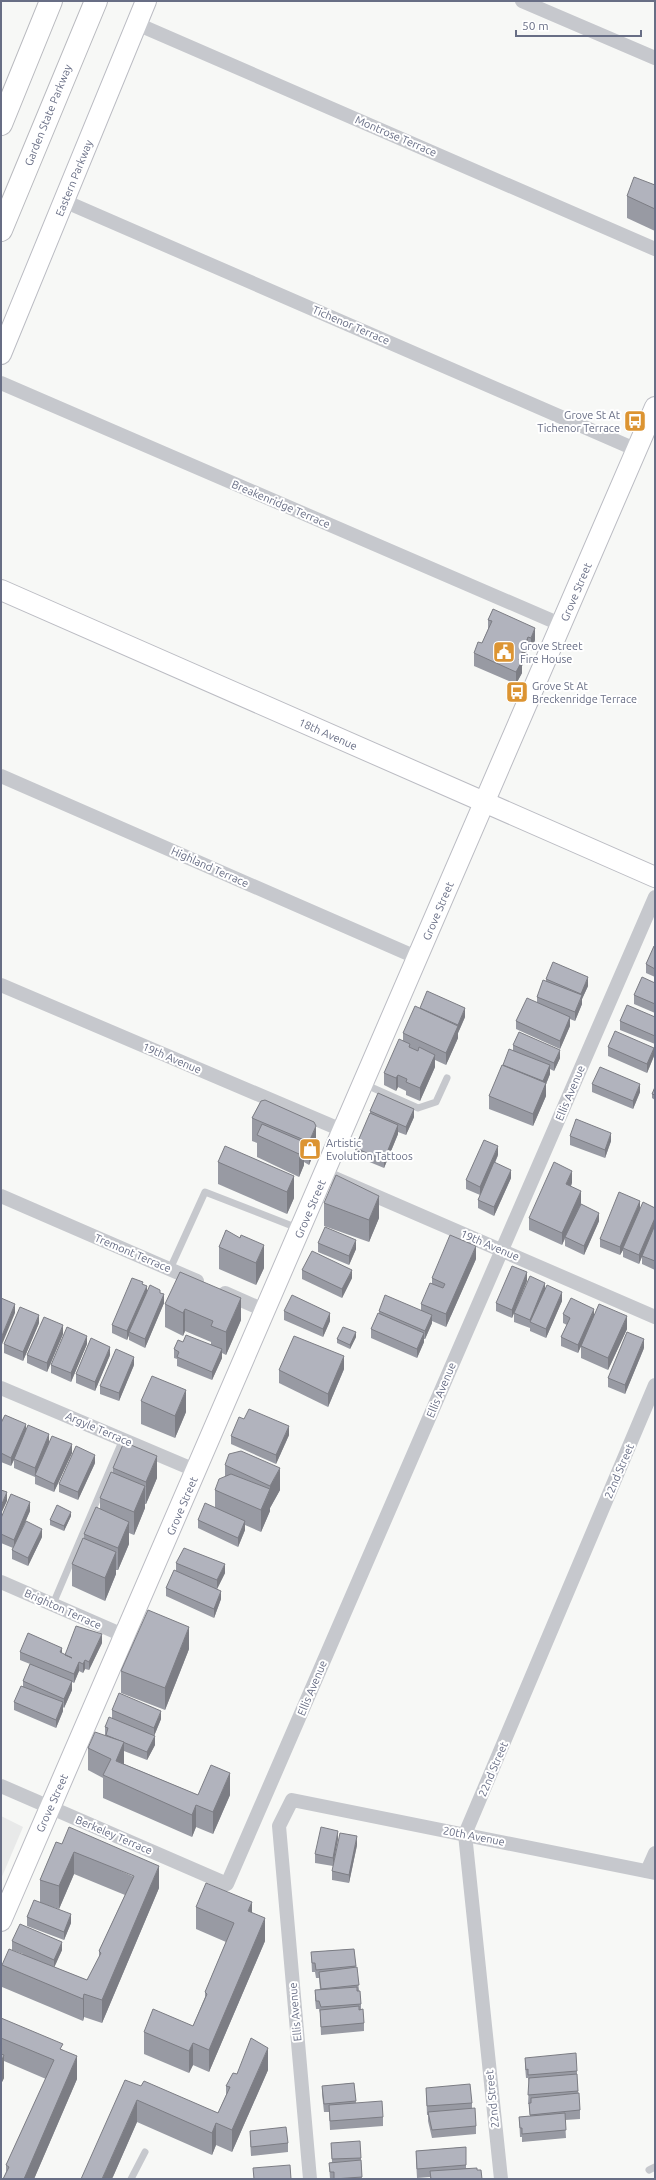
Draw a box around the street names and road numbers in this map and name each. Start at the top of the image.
street label: Garden State Parkway [22,62,74,167]
street label: Montrose Terrace [353,113,439,159]
street label: Eastern Parkway [53,137,95,218]
street label: Tichenor Terrace [311,303,391,347]
street label: Breakenridge Terrace [230,478,332,530]
street label: Grove Street [558,560,594,623]
street label: 18th Avenue [297,716,359,752]
street label: Highland Terrace [169,845,251,889]
street label: Grove Street [420,879,456,942]
street label: 19th Avenue [141,1040,203,1076]
street label: Ellis Avenue [553,1064,587,1122]
street label: Grove Street [292,1177,328,1240]
street label: 19th Avenue [459,1227,521,1263]
street label: Tremont Terrace [93,1231,173,1275]
street label: Ellis Avenue [424,1361,458,1419]
street label: Argyle Terrace [64,1410,134,1448]
street label: 22nd Street [602,1441,636,1500]
street label: Grove Street [164,1474,200,1537]
street label: Brighton Terrace [23,1587,103,1631]
street label: Ellis Avenue [295,1659,329,1717]
street label: 22nd Street [476,1739,510,1798]
street label: Grove Street [34,1771,70,1834]
street label: Berkeley Terrace [74,1813,154,1857]
street label: 20th Avenue [442,1824,506,1848]
street label: Ellis Avenue [286,1982,304,2042]
street label: 22nd Street [483,2069,501,2129]

